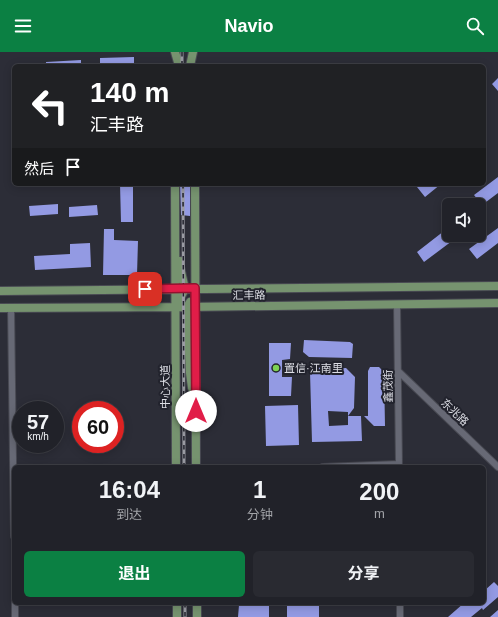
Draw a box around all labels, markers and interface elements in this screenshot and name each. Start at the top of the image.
icon: menu [12,15,34,37]
icon: search [464,15,486,37]
text: Navio [224,16,274,36]
text: 140 m [90,77,169,108]
icon: left [24,80,76,132]
text: 汇丰路 [90,115,144,135]
icon: arrive [62,156,84,178]
text: 然后 [24,160,54,177]
map controls [442,198,486,242]
button: sound [442,198,486,242]
pin [128,272,162,306]
icon: arrive [134,278,156,300]
street label: 汇丰路 [232,289,266,301]
place label: 置信·江南里 [284,362,343,374]
marker: 置信·江南里 [271,363,281,373]
street label: 中心大道 [159,365,171,409]
street label: 鑫茂街 [382,369,394,403]
position arrow [175,390,217,432]
street label: 东兆路 [439,396,471,428]
speed limit sign: 60 [72,401,124,453]
text: 57 [27,411,49,433]
text: km/h [27,431,49,442]
text: 16:04 [99,476,160,503]
text: 1 [253,476,266,503]
text: 200 [359,478,399,505]
text: m [374,506,385,521]
text: 到达 [116,507,142,522]
text: 分钟 [247,507,273,522]
button: 退出 [24,551,245,597]
button: 分享 [253,551,474,597]

